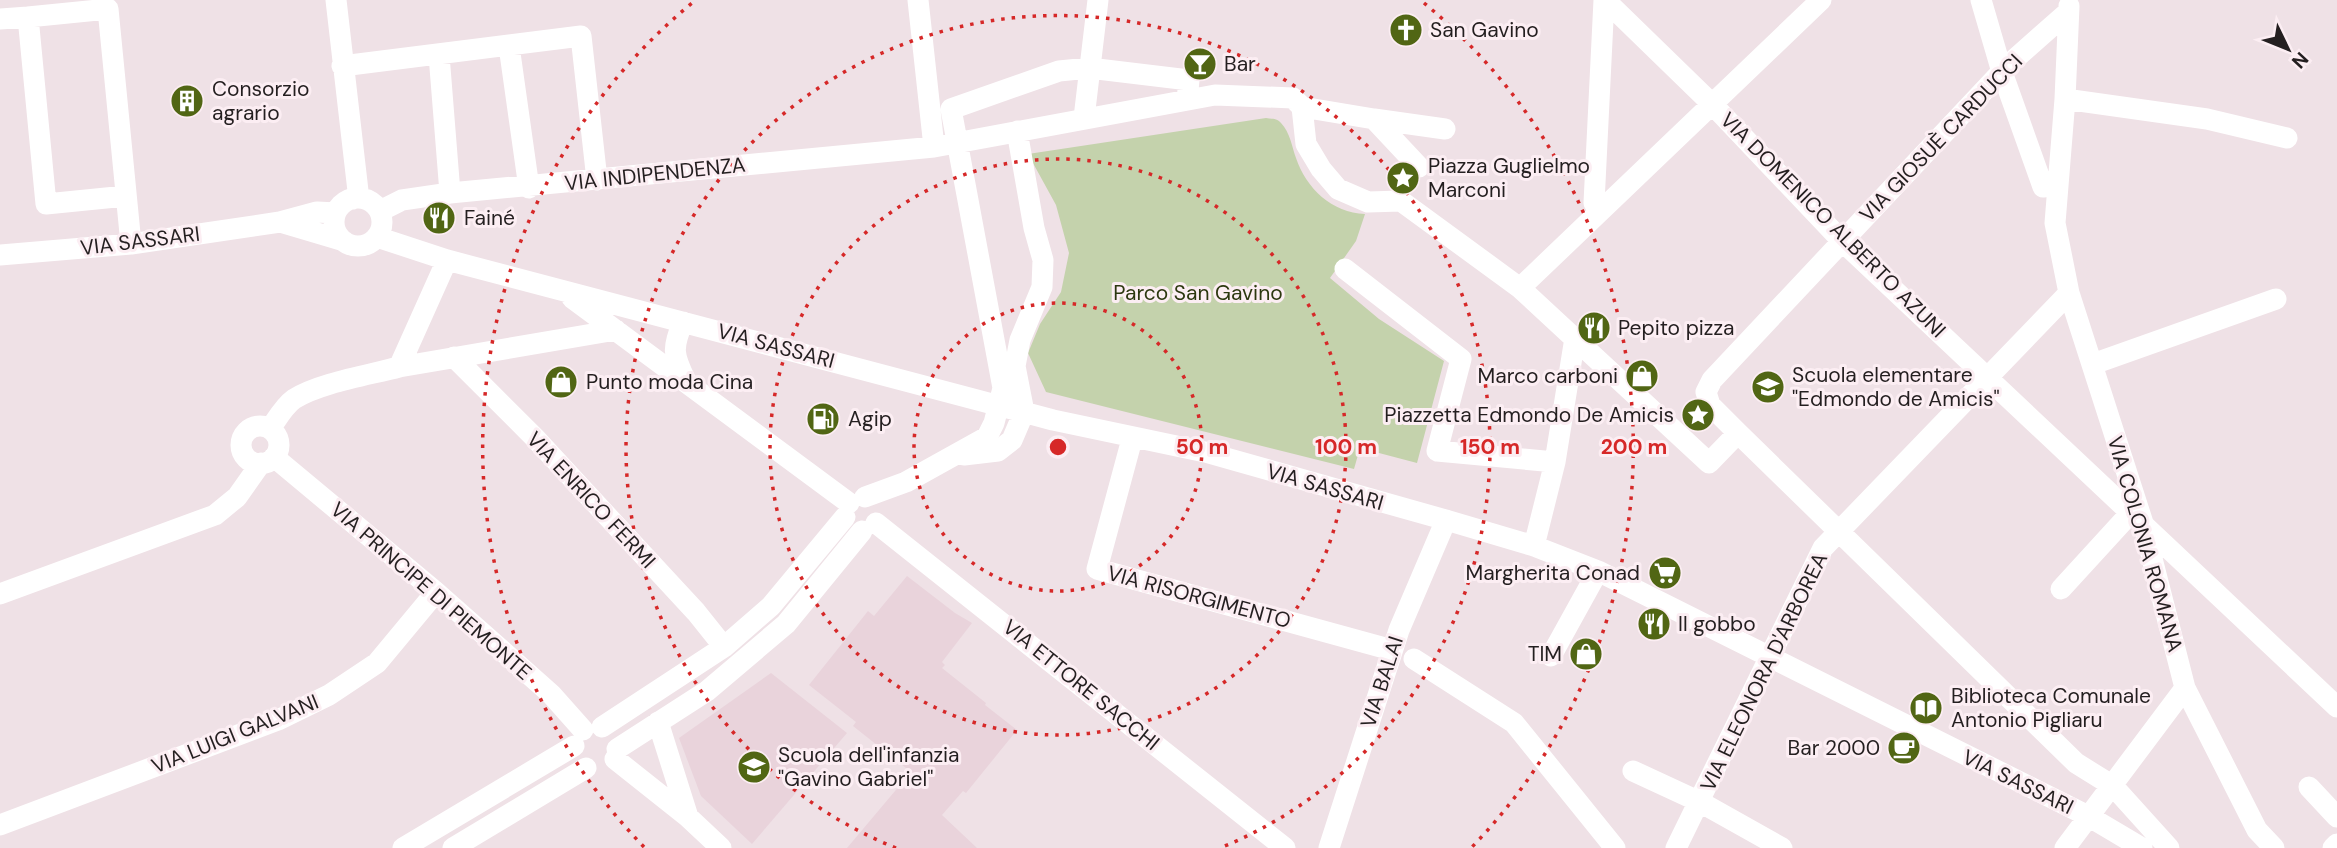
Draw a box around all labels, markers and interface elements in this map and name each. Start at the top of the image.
church icon: San Gavino [1387,11,1425,49]
north arrow [2253,14,2323,84]
place label: San Gavino [1430,16,1539,44]
bar icon: Bar [1181,45,1219,83]
text: N [2286,47,2314,74]
street label: VIA GIOSUÈ CARDUCCI [1853,48,2029,228]
place label: Bar [1224,50,1256,78]
place label: Consorzio agrario [212,75,309,127]
building icon: Consorzio agrario [168,82,206,120]
street label: VIA DOMENICO ALBERTO AZUNI [1714,106,1952,344]
street label: VIA INDIPENDENZA [563,151,747,197]
place label: Piazza Guglielmo Marconi [1428,152,1590,204]
place icon: Piazza Guglielmo Marconi [1384,159,1422,197]
restaurant icon: Fainé [420,199,458,237]
place label: Fainé [464,204,515,232]
street label: VIA SASSARI [79,220,201,262]
park label: Parco San Gavino [1113,279,1283,307]
restaurant icon: Pepito pizza [1575,309,1613,347]
place label: Pepito pizza [1618,314,1735,342]
street label: VIA SASSARI [714,317,838,375]
shop icon: Marco carboni [1623,357,1661,395]
place label: Scuola elementare "Edmondo de Amicis" [1792,361,2000,413]
place label: Marco carboni [1478,362,1618,390]
shop icon: Punto moda Cina [542,363,580,401]
place label: Punto moda Cina [586,368,753,396]
school or university icon: Scuola elementare "Edmondo de Amicis" [1749,368,1787,406]
place icon: Piazzetta Edmondo De Amicis [1679,396,1717,434]
fuel station icon: Agip [804,400,842,438]
place label: Piazzetta Edmondo De Amicis [1384,401,1674,429]
place label: Agip [848,405,892,433]
street label: VIA ENRICO FERMI [520,426,662,574]
text: 50 m [1176,433,1228,461]
text: 100 m [1315,433,1377,461]
text: 150 m [1460,433,1520,461]
text: 200 m [1601,433,1667,461]
street label: VIA COLONIA ROMANA [2101,433,2189,655]
centre of rings [1046,435,1070,459]
street label: VIA SASSARI [1263,457,1387,517]
street label: VIA PRINCIPE DI PIEMONTE [324,496,538,686]
street label: VIA ELEONORA D'ARBOREA [1694,548,1834,796]
supermarket icon: Margherita Conad [1646,554,1684,592]
street label: VIA RISORGIMENTO [1104,559,1294,635]
place label: Margherita Conad [1465,559,1640,587]
restaurant icon: Il gobbo [1635,605,1673,643]
place label: Il gobbo [1678,610,1756,638]
street label: VIA ETTORE SACCHI [997,613,1165,757]
street label: VIA BALAI [1354,633,1410,731]
shop icon: TIM [1567,635,1605,673]
place label: TIM [1528,640,1562,668]
place label: Biblioteca Comunale Antonio Pigliaru [1951,682,2151,734]
street label: VIA LUIGI GALVANI [147,688,323,780]
library icon: Biblioteca Comunale Antonio Pigliaru [1907,689,1945,727]
cafe icon: Bar 2000 [1885,729,1923,767]
place label: Bar 2000 [1788,734,1880,762]
place label: Scuola dell'infanzia "Gavino Gabriel" [778,741,960,793]
street label: VIA SASSARI [1958,743,2078,821]
school or university icon: Scuola dell'infanzia "Gavino Gabriel" [735,748,773,786]

